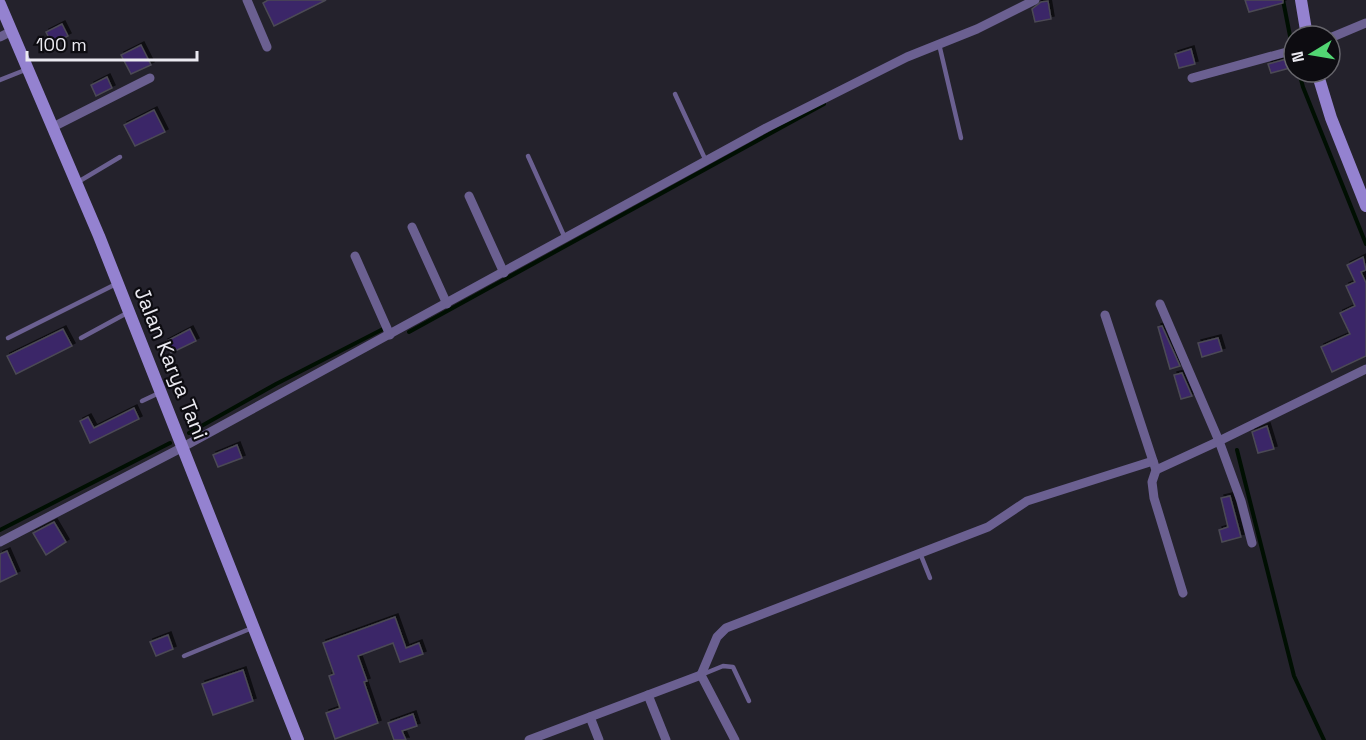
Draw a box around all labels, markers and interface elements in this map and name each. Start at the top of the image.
scale bar [27,24,196,62]
north arrow [1282,24,1342,84]
text: 100 m [36,33,87,56]
text: N [1286,49,1309,64]
street label: Jalan Karya Tani [128,282,214,443]

